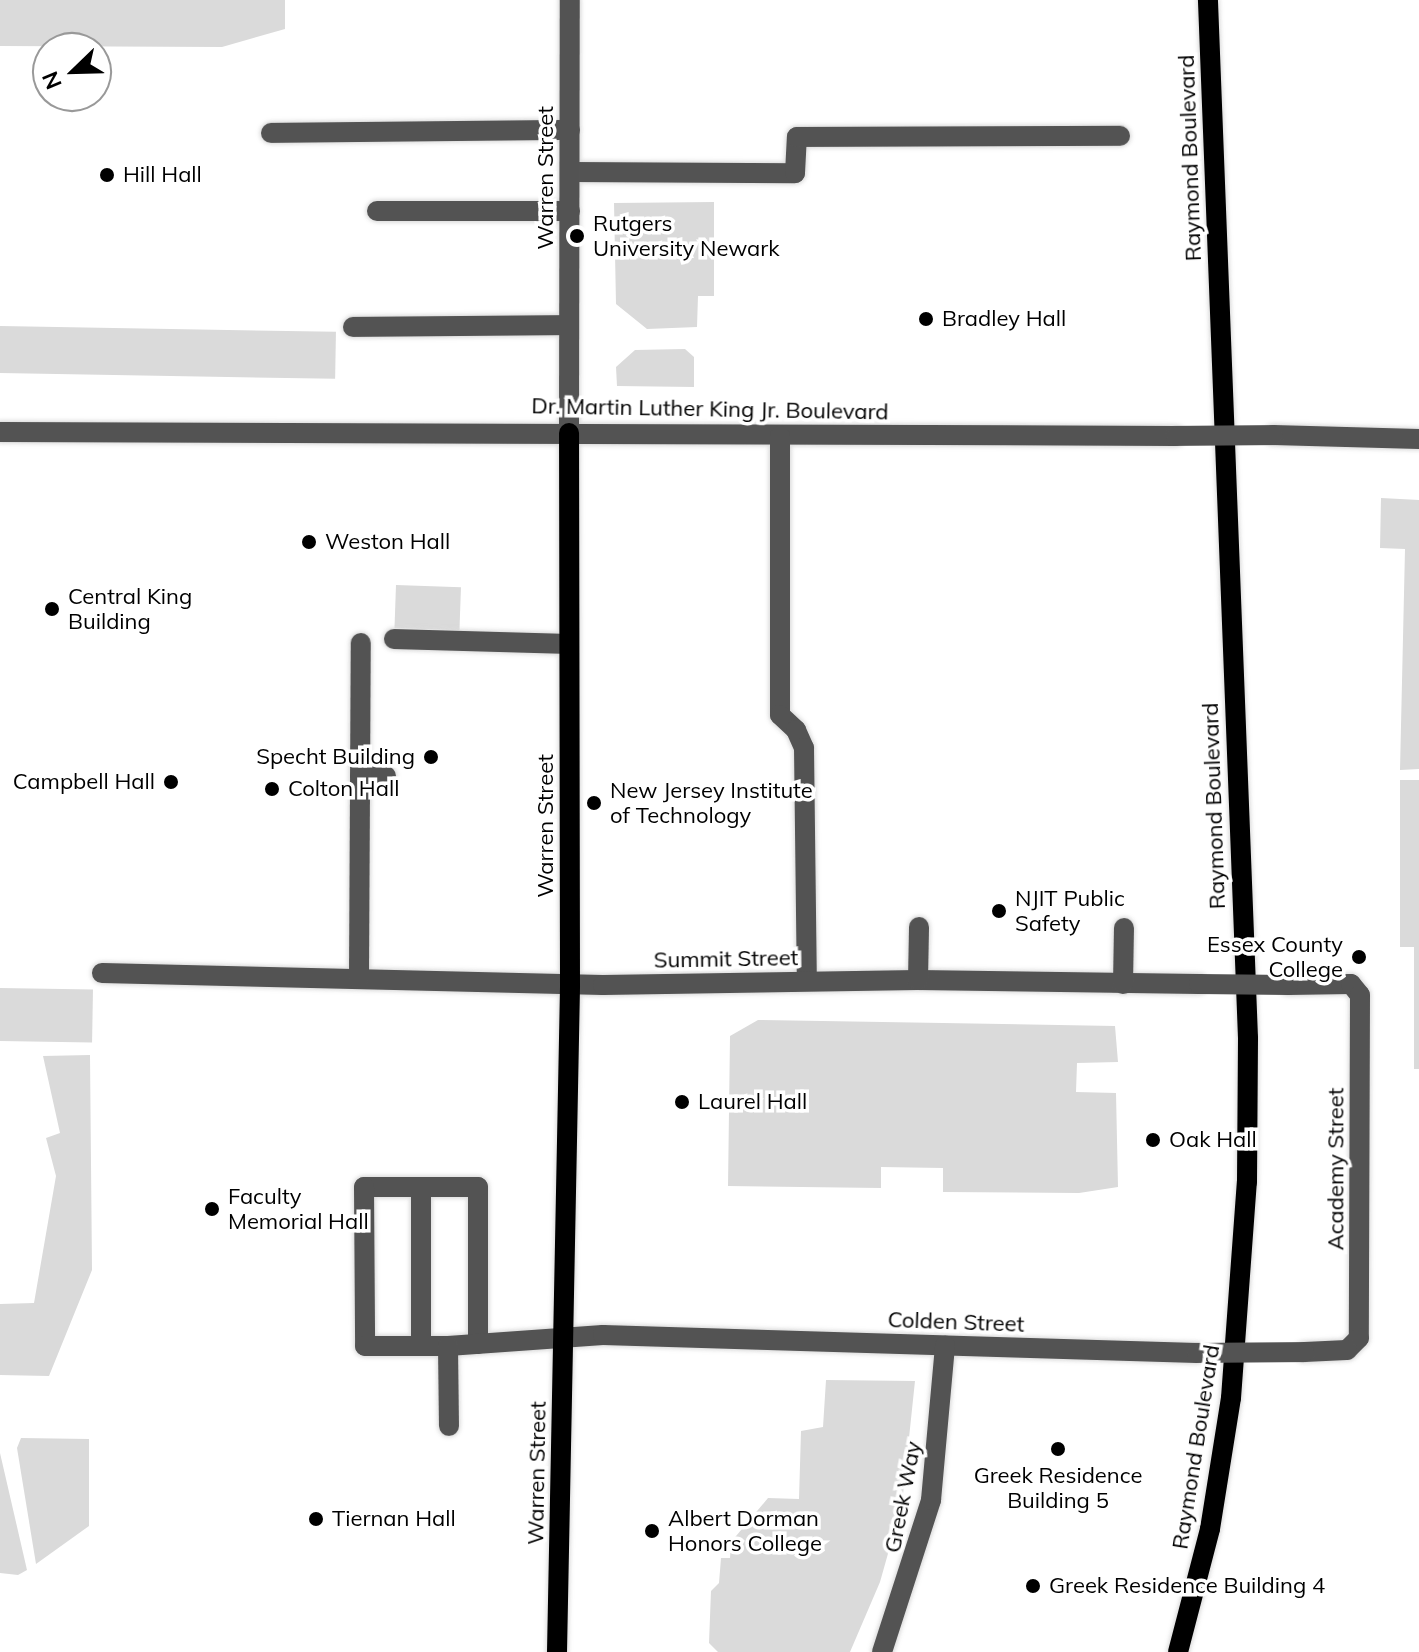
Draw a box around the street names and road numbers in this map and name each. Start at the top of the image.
street label: Raymond Boulevard [1173,54,1207,262]
street label: Warren Street [533,106,559,250]
street label: Dr. Martin Luther King Jr. Boulevard [531,393,889,425]
street label: Raymond Boulevard [1197,702,1231,910]
street label: Warren Street [533,754,559,898]
street label: Summit Street [654,945,798,973]
street label: Academy Street [1323,1088,1349,1250]
street label: Colden Street [887,1306,1025,1338]
street label: Raymond Boulevard [1167,1343,1225,1551]
street label: Warren Street [523,1401,551,1545]
street label: Greek Way [879,1439,927,1555]

